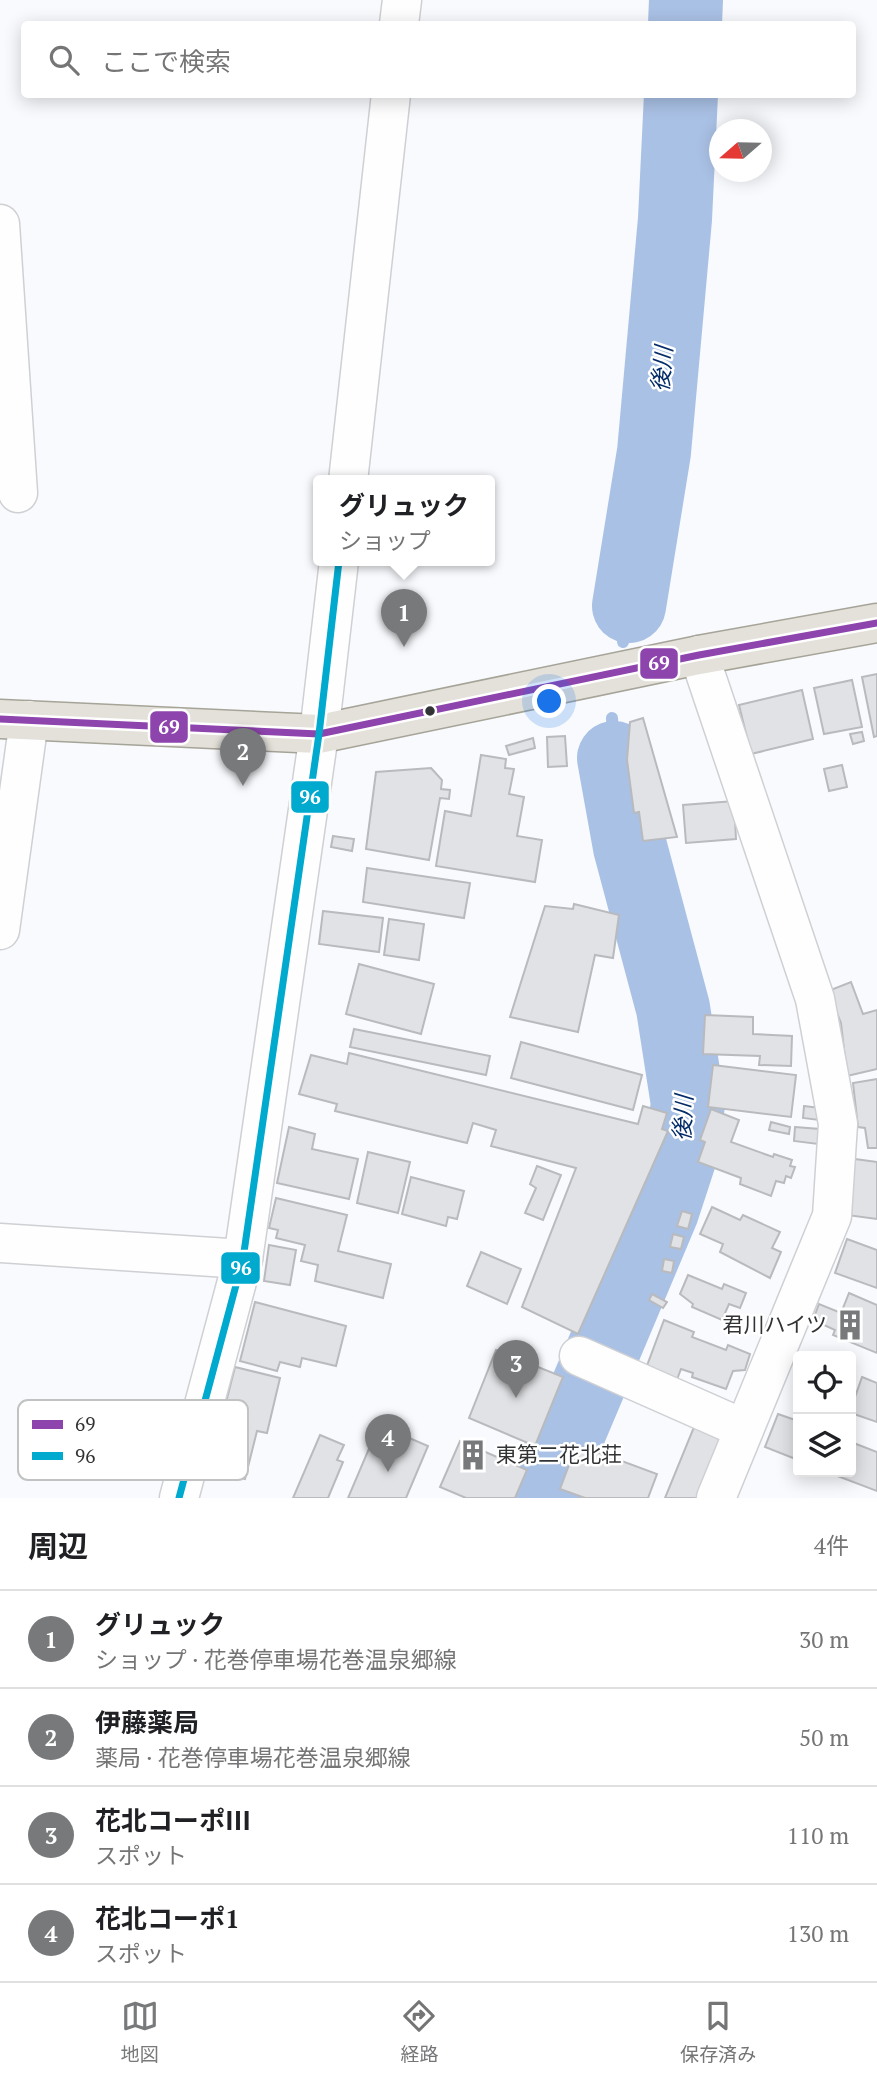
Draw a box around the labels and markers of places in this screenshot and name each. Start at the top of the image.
pin: 1 [381,589,427,647]
unlabelled marker [423,704,437,718]
pin: 2 [220,728,266,786]
building icon: 君川ハイツ [833,1308,867,1342]
place label: 君川ハイツ [722,1310,827,1338]
pin: 3 [493,1340,539,1398]
pin: 4 [365,1414,411,1472]
building icon: 東第二花北荘 [456,1438,490,1472]
place label: 東第二花北荘 [496,1440,622,1468]

